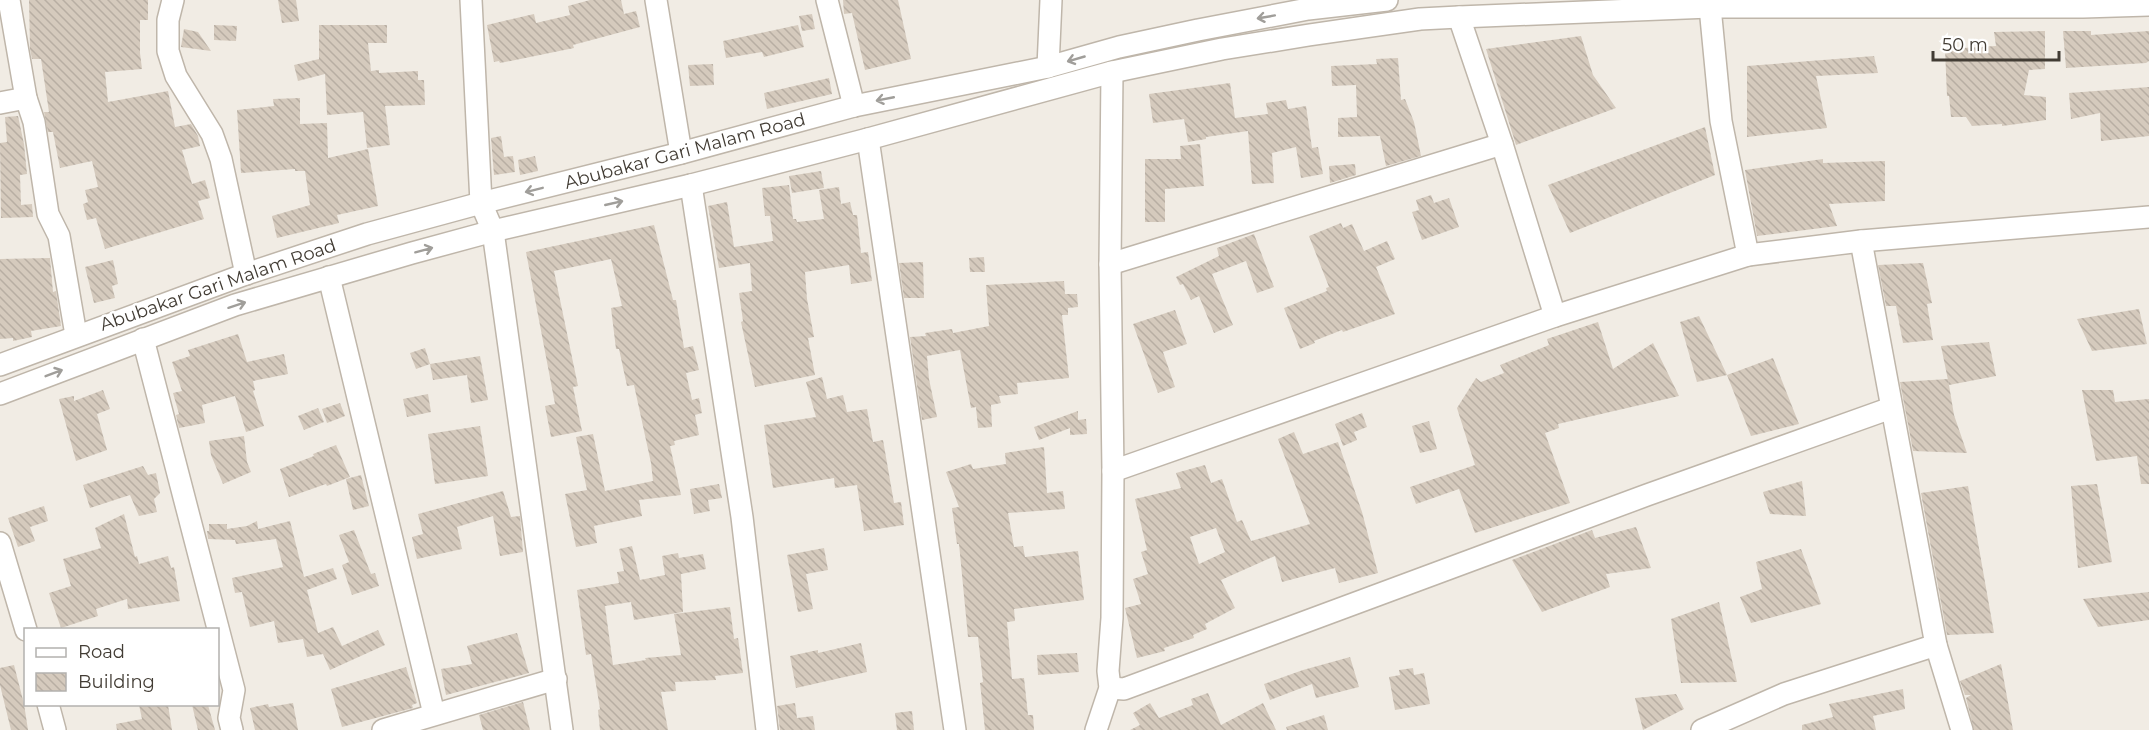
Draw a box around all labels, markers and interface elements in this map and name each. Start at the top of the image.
one-way arrow [1257,12,1277,23]
scale bar [1933,24,2059,62]
text: 50 m [1942,34,1988,56]
one-way arrow [1067,54,1086,65]
one-way arrow [876,94,896,105]
street label: Abubakar Gari Malam Road [562,108,808,194]
one-way arrow [525,184,544,196]
one-way arrow [604,197,623,209]
street label: Abubakar Gari Malam Road [97,234,339,336]
one-way arrow [414,243,433,255]
one-way arrow [227,299,246,310]
one-way arrow [45,366,63,377]
legend [24,628,219,706]
text: Road [78,641,125,663]
text: Building [78,671,155,693]

